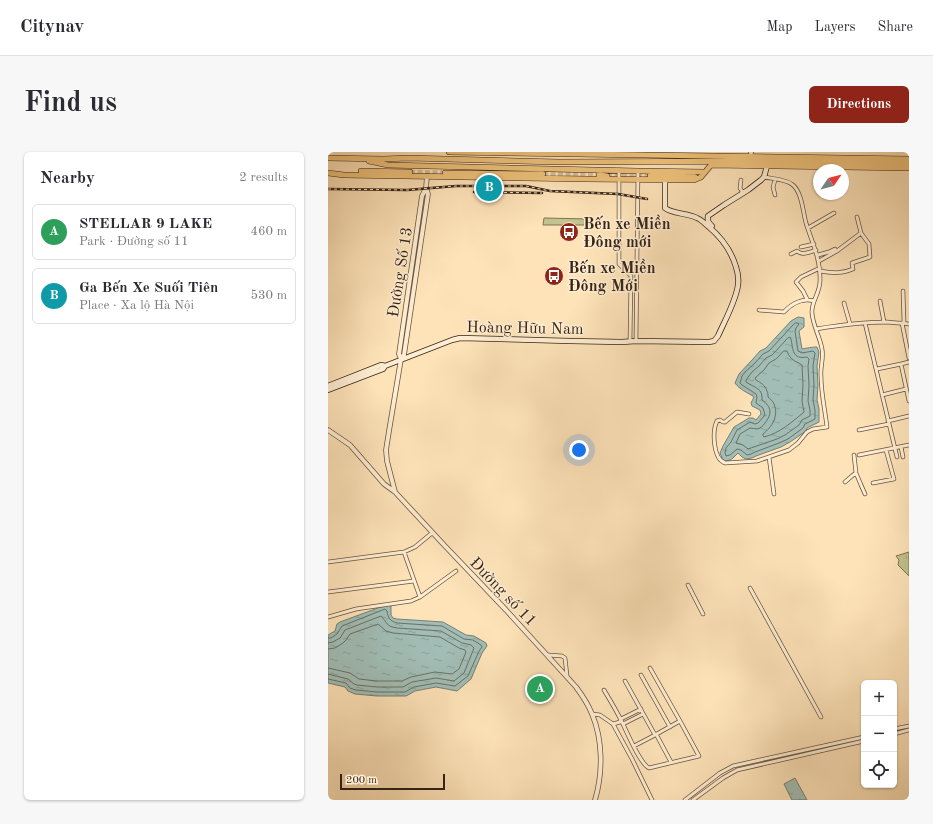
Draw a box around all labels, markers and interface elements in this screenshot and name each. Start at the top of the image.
text: Citynav [20,18,84,37]
text: Map [767,20,793,34]
text: Layers [815,20,856,34]
text: Share [878,20,913,34]
button: Directions [809,86,909,123]
text: Find us [24,90,117,118]
north arrow [813,164,849,200]
text: Nearby [40,170,95,187]
text: 2 results [239,171,288,184]
pin: B [476,173,502,203]
place label: Bến xe Miền Đông mới [583,214,671,251]
text: STELLAR 9 LAKE [79,217,212,232]
bus stop icon: Bến xe Miền Đông mới [558,221,580,243]
text: A [49,225,59,238]
text: 460 m [250,225,287,238]
street label: Đường Số 13 [384,226,416,319]
text: Park · Đường số 11 [79,235,189,248]
place label: Bến xe Miền Đông Mới [568,258,656,295]
bus stop icon: Bến xe Miền Đông Mới [543,265,565,287]
text: Ga Bến Xe Suối Tiên [79,281,218,296]
text: B [49,289,59,302]
text: 530 m [250,289,287,302]
text: Place · Xa lộ Hà Nội [79,299,194,312]
street label: Hoàng Hữu Nam [466,320,584,338]
your location [569,440,589,460]
street label: Đường số 11 [466,554,540,630]
pin: A [527,674,553,704]
map controls [861,680,897,788]
button: + [861,680,897,716]
button: − [861,716,897,752]
button: locate [861,752,897,788]
scale bar [340,772,445,791]
text: 200 m [346,775,377,786]

